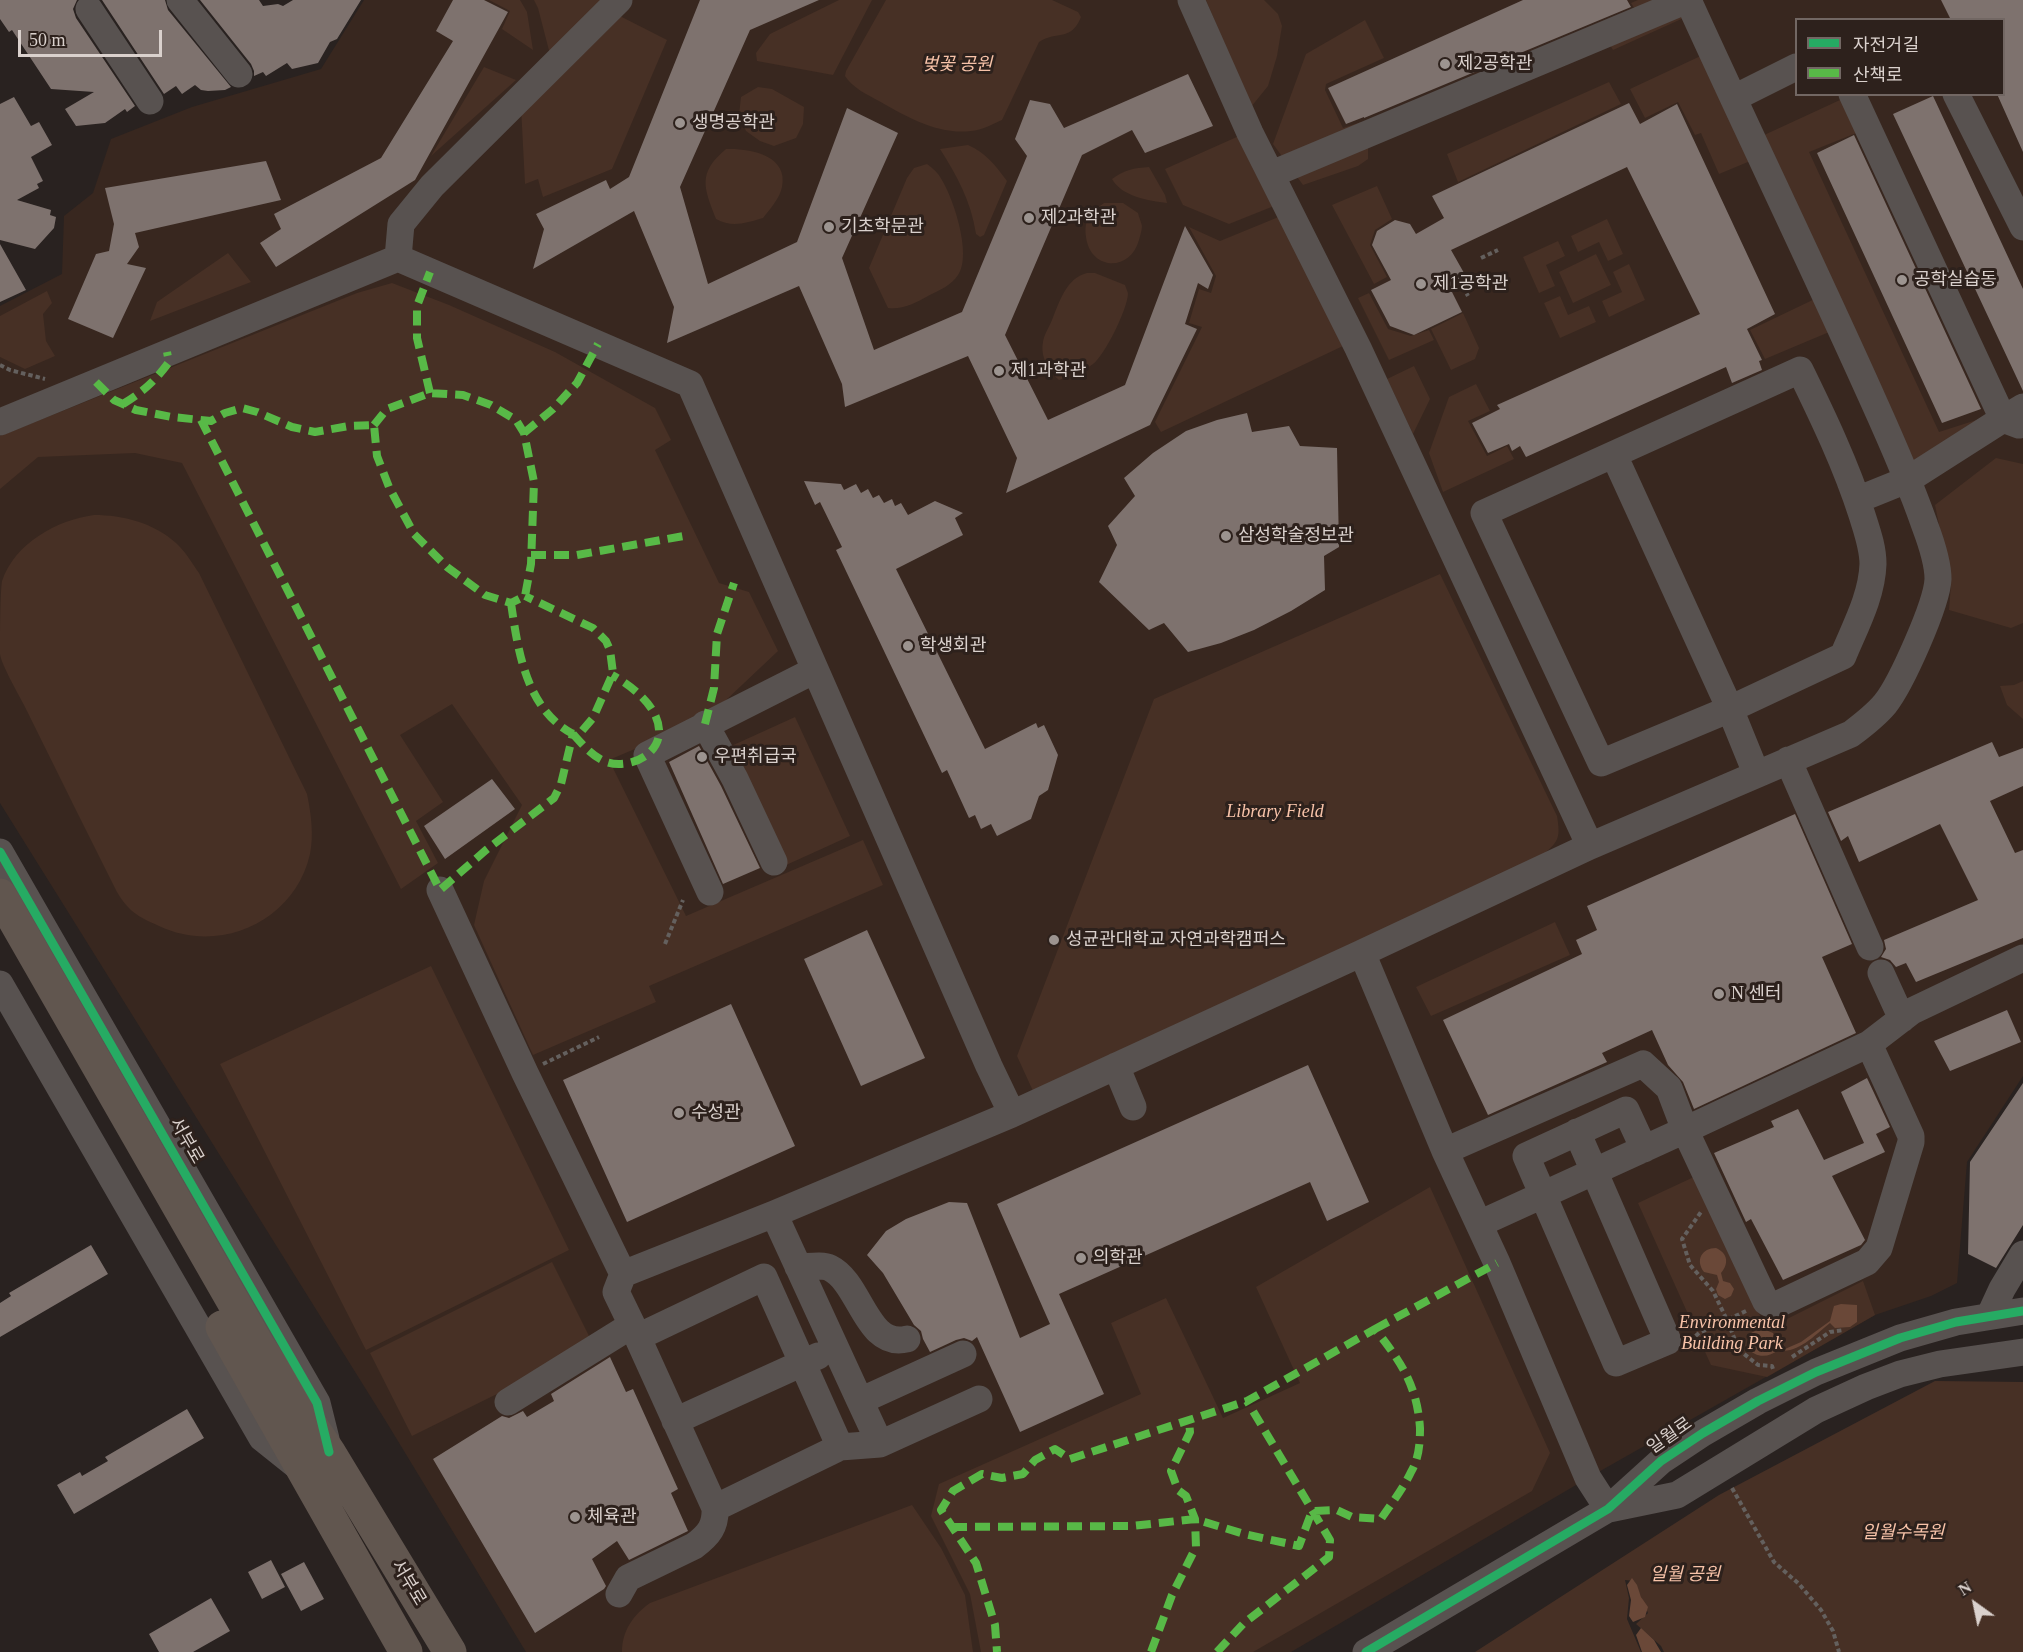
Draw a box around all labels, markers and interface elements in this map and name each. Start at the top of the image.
scale bar [21,18,165,56]
legend [1795,18,2005,96]
text: 50 m [29,30,66,50]
text: 자전거길 [1853,35,1919,55]
place label: 제2공학관 [1457,53,1532,75]
park label: 벚꽃 공원 [922,54,992,76]
marker: 제2공학관 [1438,57,1452,71]
text: 산책로 [1853,65,1903,85]
place label: 생명공학관 [692,112,775,134]
marker: 생명공학관 [673,116,687,130]
place label: 제2과학관 [1041,207,1116,229]
marker: 제2과학관 [1022,211,1036,225]
place label: 기초학문관 [841,216,924,238]
marker: 기초학문관 [822,220,836,234]
place label: 공학실습동 [1914,269,1997,291]
place label: 제1공학관 [1433,273,1508,295]
marker: 공학실습동 [1895,273,1909,287]
marker: 제1공학관 [1414,277,1428,291]
place label: 제1과학관 [1011,360,1086,382]
marker: 제1과학관 [992,364,1006,378]
place label: 삼성학술정보관 [1238,525,1354,547]
marker: 삼성학술정보관 [1219,529,1233,543]
place label: 학생회관 [920,635,986,657]
marker: 학생회관 [901,639,915,653]
place label: 우편취급국 [714,746,797,768]
marker: 우편취급국 [695,750,709,764]
park label: Library Field [1226,801,1324,823]
place label: 성균관대학교 자연과학캠퍼스 [1066,929,1286,951]
marker: 성균관대학교 자연과학캠퍼스 [1047,933,1061,947]
place label: N 센터 [1731,983,1782,1005]
marker: N 센터 [1712,987,1726,1001]
place label: 수성관 [691,1102,741,1124]
marker: 수성관 [672,1106,686,1120]
street label: 서부로 [164,1114,208,1168]
place label: 의학관 [1093,1247,1143,1269]
marker: 의학관 [1074,1251,1088,1265]
park label: Environmental Building Park [1679,1312,1785,1354]
street label: 일월로 [1643,1413,1697,1459]
place label: 체육관 [587,1506,637,1528]
marker: 체육관 [568,1510,582,1524]
park label: 일월수목원 [1862,1522,1944,1544]
street label: 서부로 [386,1556,430,1610]
park label: 일월 공원 [1650,1564,1720,1586]
north arrow [1945,1574,2005,1634]
text: N [1955,1578,1974,1599]

